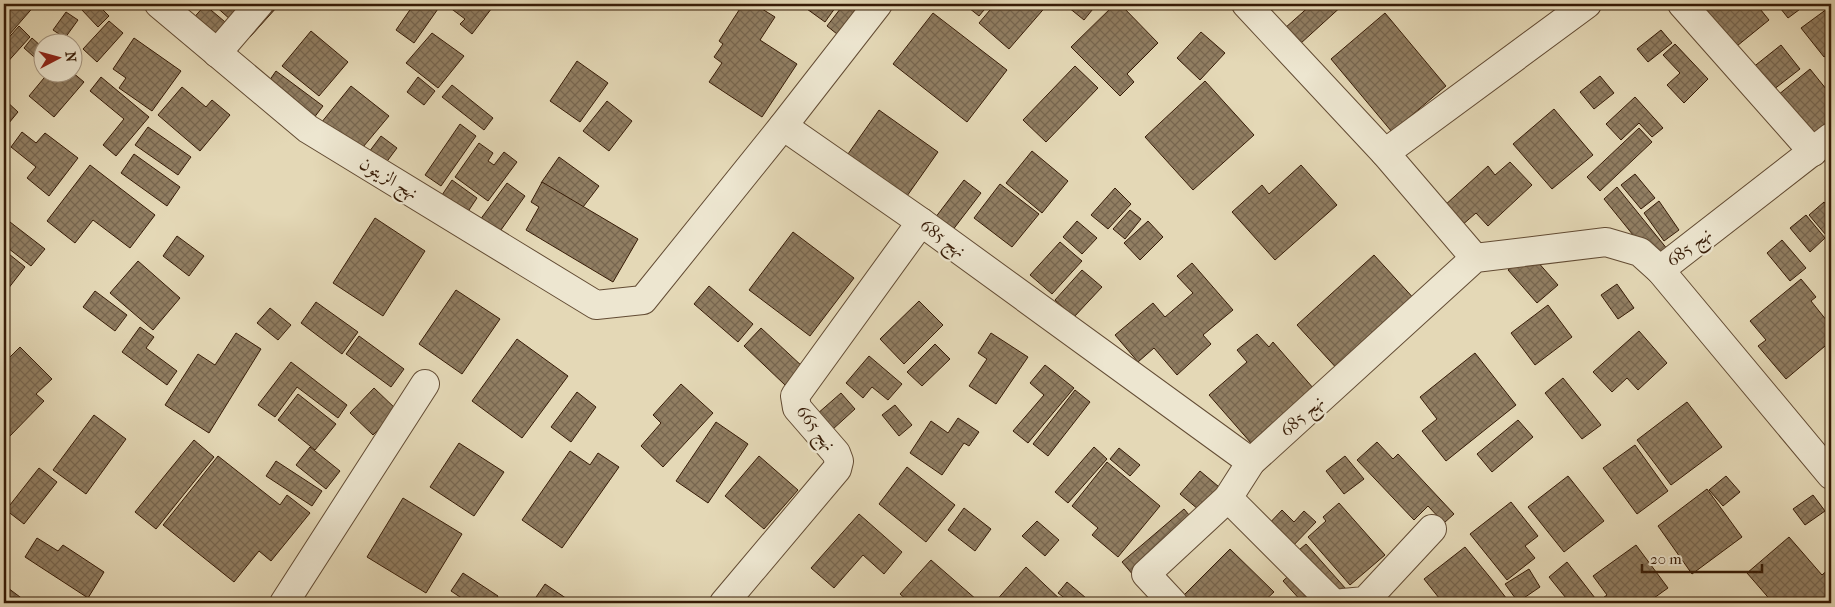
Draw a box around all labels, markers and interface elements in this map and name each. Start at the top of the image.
north arrow [32,32,82,82]
text: N [61,51,79,63]
street label: نهج الزيتون [353,153,422,208]
street label: نهج 685 [913,215,970,266]
street label: نهج 685 [1663,223,1719,275]
street label: نهج 685 [1276,391,1332,445]
street label: نهج 665 [787,401,840,458]
scale bar [1642,542,1762,574]
text: 20 m [1650,550,1682,568]

